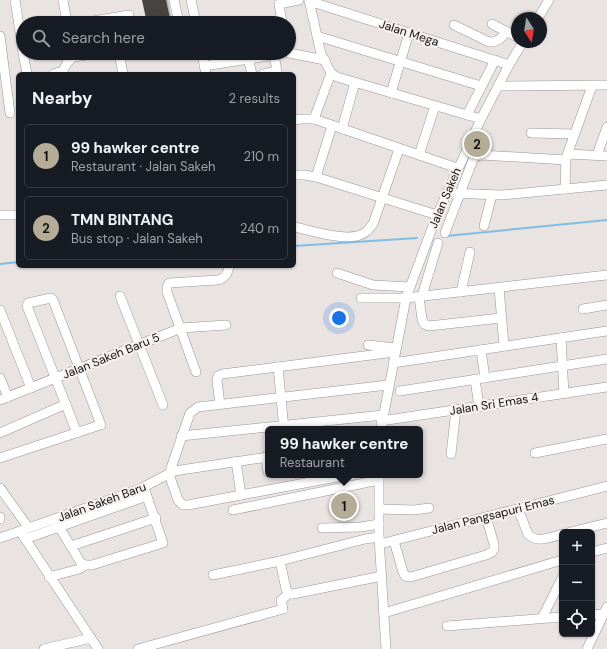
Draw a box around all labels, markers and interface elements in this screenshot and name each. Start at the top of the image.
north arrow [511,12,547,48]
search box [16,16,296,60]
street label: Jalan Mega [377,16,441,50]
icon: search [30,27,52,49]
text: Search here [62,28,145,48]
text: Nearby [32,87,92,109]
text: 2 results [229,90,280,107]
pin: 2 [464,129,490,159]
text: 99 hawker centre [71,138,200,158]
text: 1 [44,148,48,165]
text: 210 m [244,148,279,165]
text: Restaurant · Jalan Sakeh [71,158,216,175]
street label: Jalan Sakeh [425,165,465,231]
text: TMN BINTANG [71,210,173,230]
text: 2 [42,220,50,237]
text: 240 m [240,220,279,237]
text: Bus stop · Jalan Sakeh [71,230,203,247]
your location [329,308,349,328]
street label: Jalan Sakeh Baru 5 [60,329,162,383]
street label: Jalan Sri Emas 4 [448,389,540,419]
popup [265,426,423,478]
text: 99 hawker centre [280,434,408,454]
text: Restaurant [280,454,345,471]
street label: Jalan Sakeh Baru [56,479,149,525]
pin: 1 [331,491,357,521]
street label: Jalan Pangsapuri Emas [430,492,556,538]
map controls [559,529,595,637]
button: + [559,529,595,565]
button: − [559,565,595,601]
button: locate [559,601,595,637]

